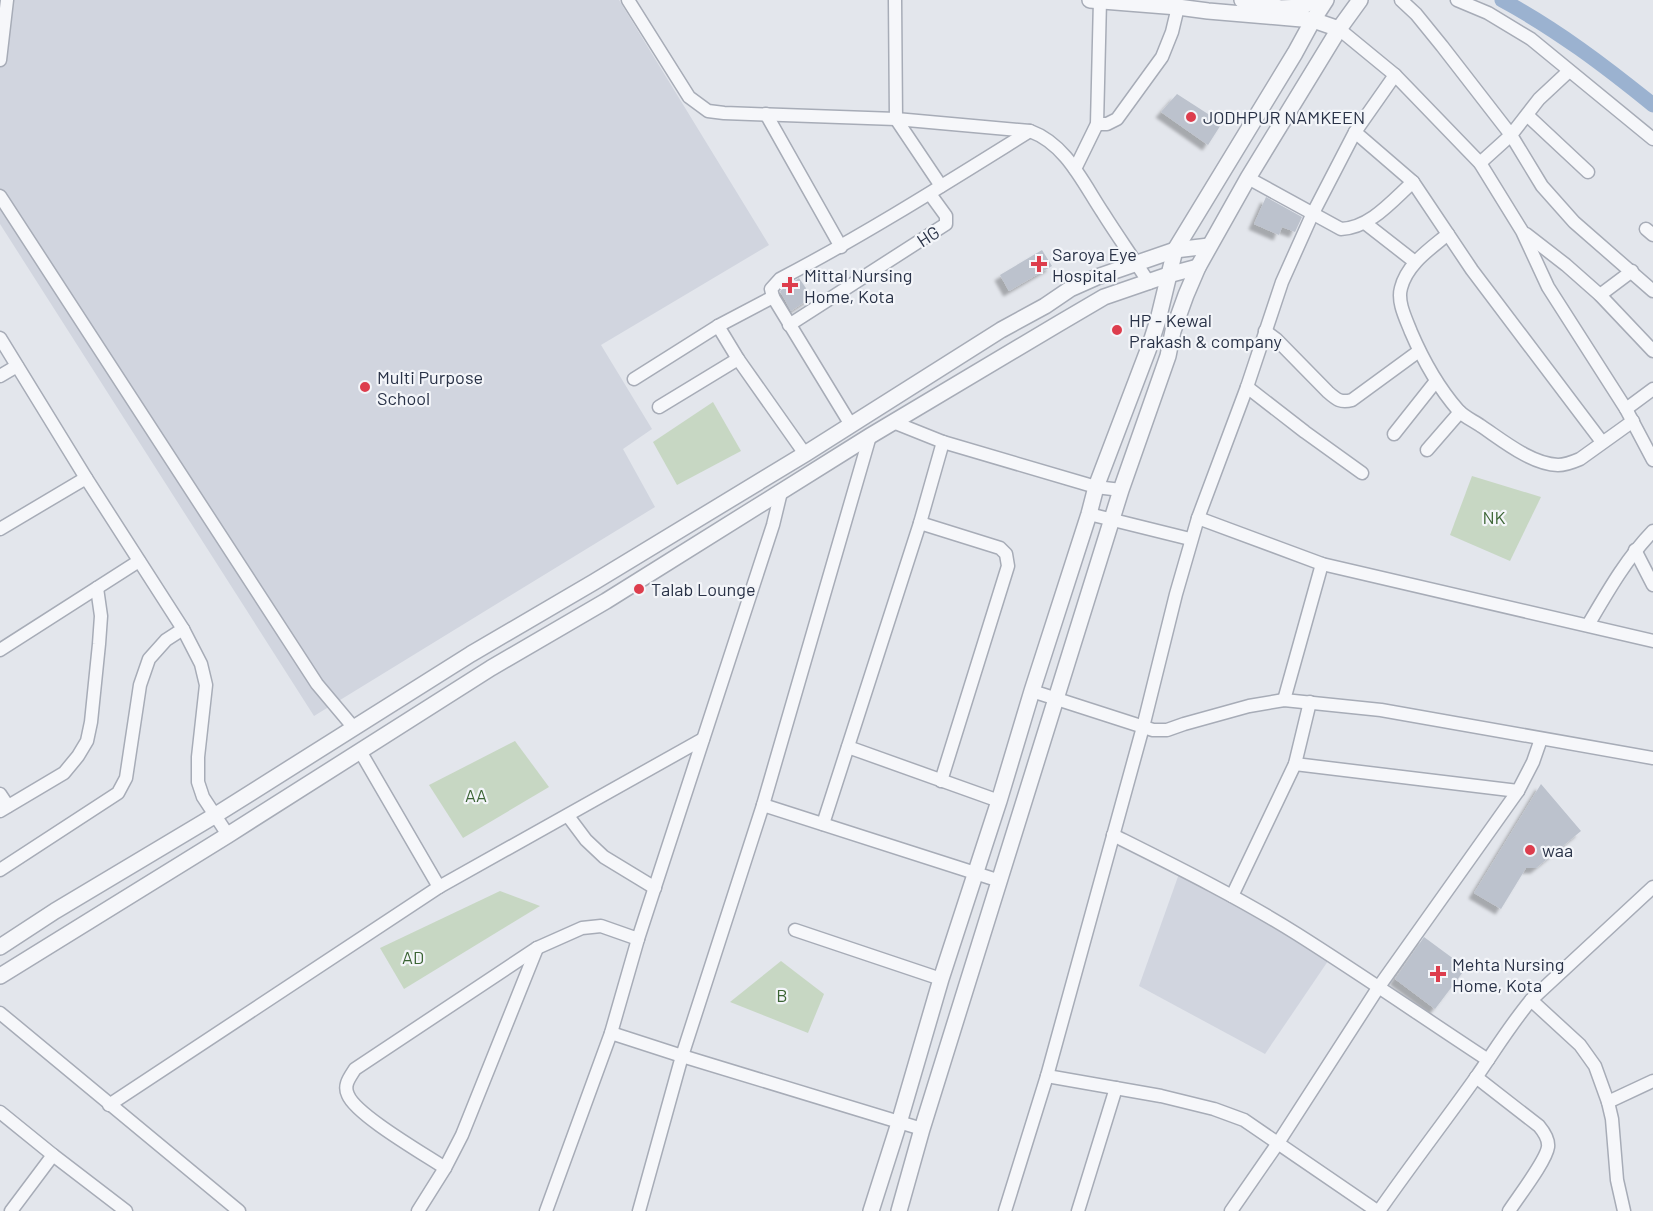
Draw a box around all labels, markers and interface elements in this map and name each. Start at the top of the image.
place label: JODHPUR NAMKEEN [1203,106,1365,128]
marker: JODHPUR NAMKEEN [1184,110,1198,124]
street label: HG [912,221,944,251]
place label: Saroya Eye Hospital [1052,243,1137,286]
marker: Saroya Eye Hospital [1030,255,1048,273]
place label: Mittal Nursing Home, Kota [804,264,912,307]
marker: Mittal Nursing Home, Kota [781,276,799,294]
place label: HP - Kewal Prakash & company [1129,309,1282,352]
marker: HP - Kewal Prakash & company [1110,323,1124,337]
place label: Multi Purpose School [377,366,483,409]
marker: Multi Purpose School [358,380,372,394]
park label: NK [1482,506,1506,528]
place label: Talab Lounge [651,578,756,600]
marker: Talab Lounge [632,582,646,596]
park label: AA [465,784,487,806]
place label: waa [1542,839,1573,861]
marker: waa [1523,843,1537,857]
park label: AD [402,946,424,968]
place label: Mehta Nursing Home, Kota [1452,953,1564,996]
marker: Mehta Nursing Home, Kota [1429,965,1447,983]
park label: B [776,984,788,1006]

